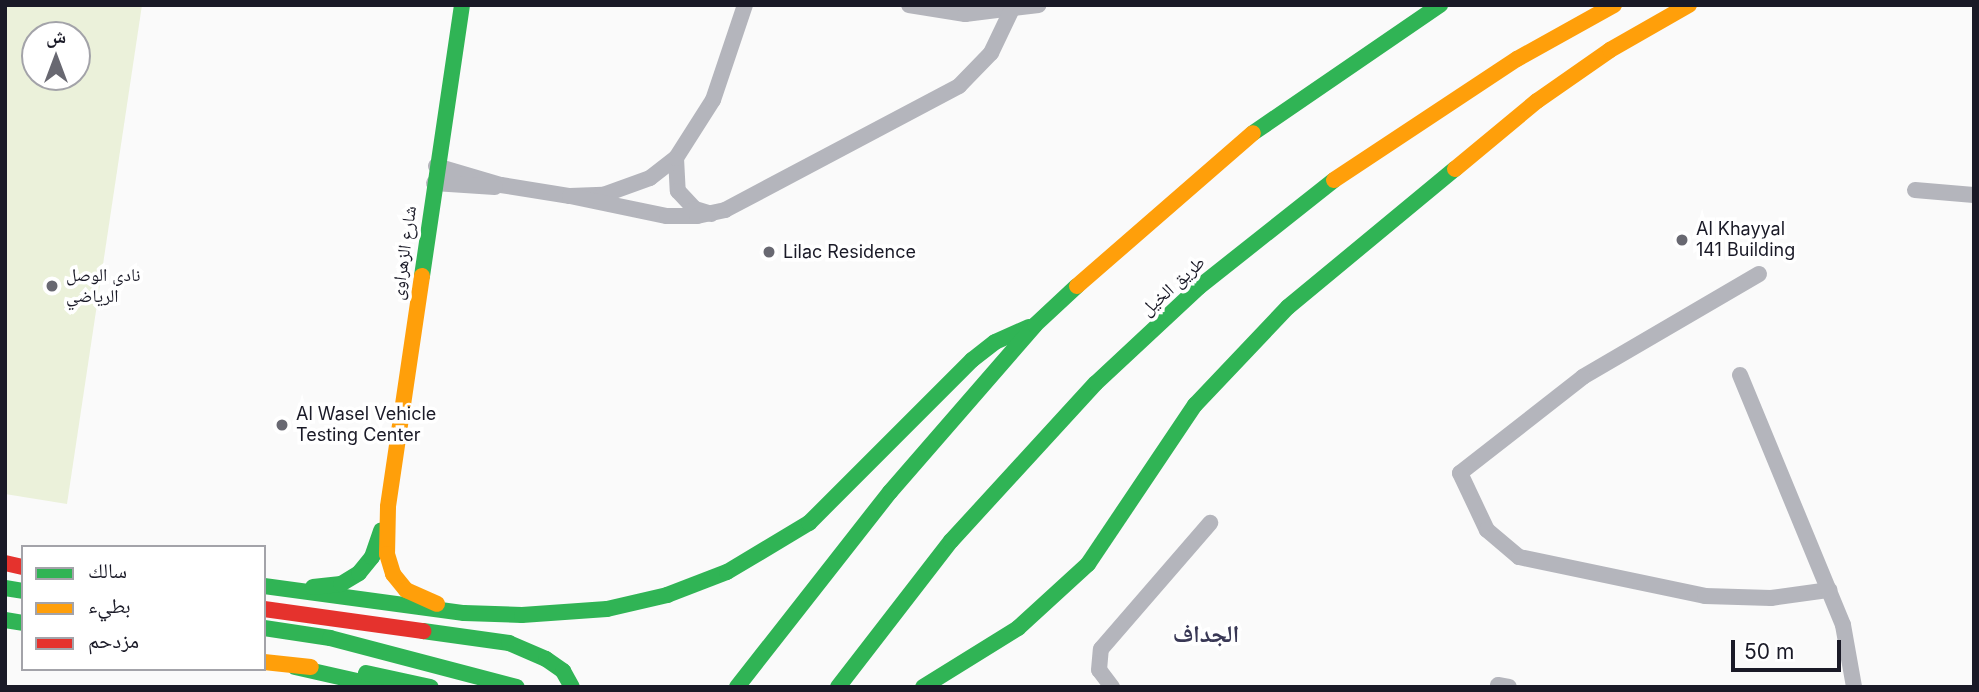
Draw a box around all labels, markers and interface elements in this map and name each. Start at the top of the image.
north arrow [21,21,91,91]
text: ش [46,25,66,48]
street label: شارع الزهراوى [387,205,421,301]
place label: Al Khayyal 141 Building [1696,219,1795,262]
marker: Al Khayyal 141 Building [1674,232,1690,248]
place label: Lilac Residence [783,241,916,263]
marker: Lilac Residence [761,244,777,260]
street label: طريق الخيل [1136,251,1210,321]
place label: نادي الوصل الرياضي [66,265,140,308]
marker: نادي الوصل الرياضي [44,278,60,294]
place label: Al Wasel Vehicle Testing Center [296,404,436,446]
marker: Al Wasel Vehicle Testing Center [274,417,290,433]
legend [21,545,266,671]
text: سالك [88,558,127,583]
text: بطيء [88,593,131,618]
district label: الجداف [1173,620,1239,648]
scale bar [1734,626,1844,670]
text: مزدحم [88,628,139,653]
text: 50 m [1744,639,1794,664]

